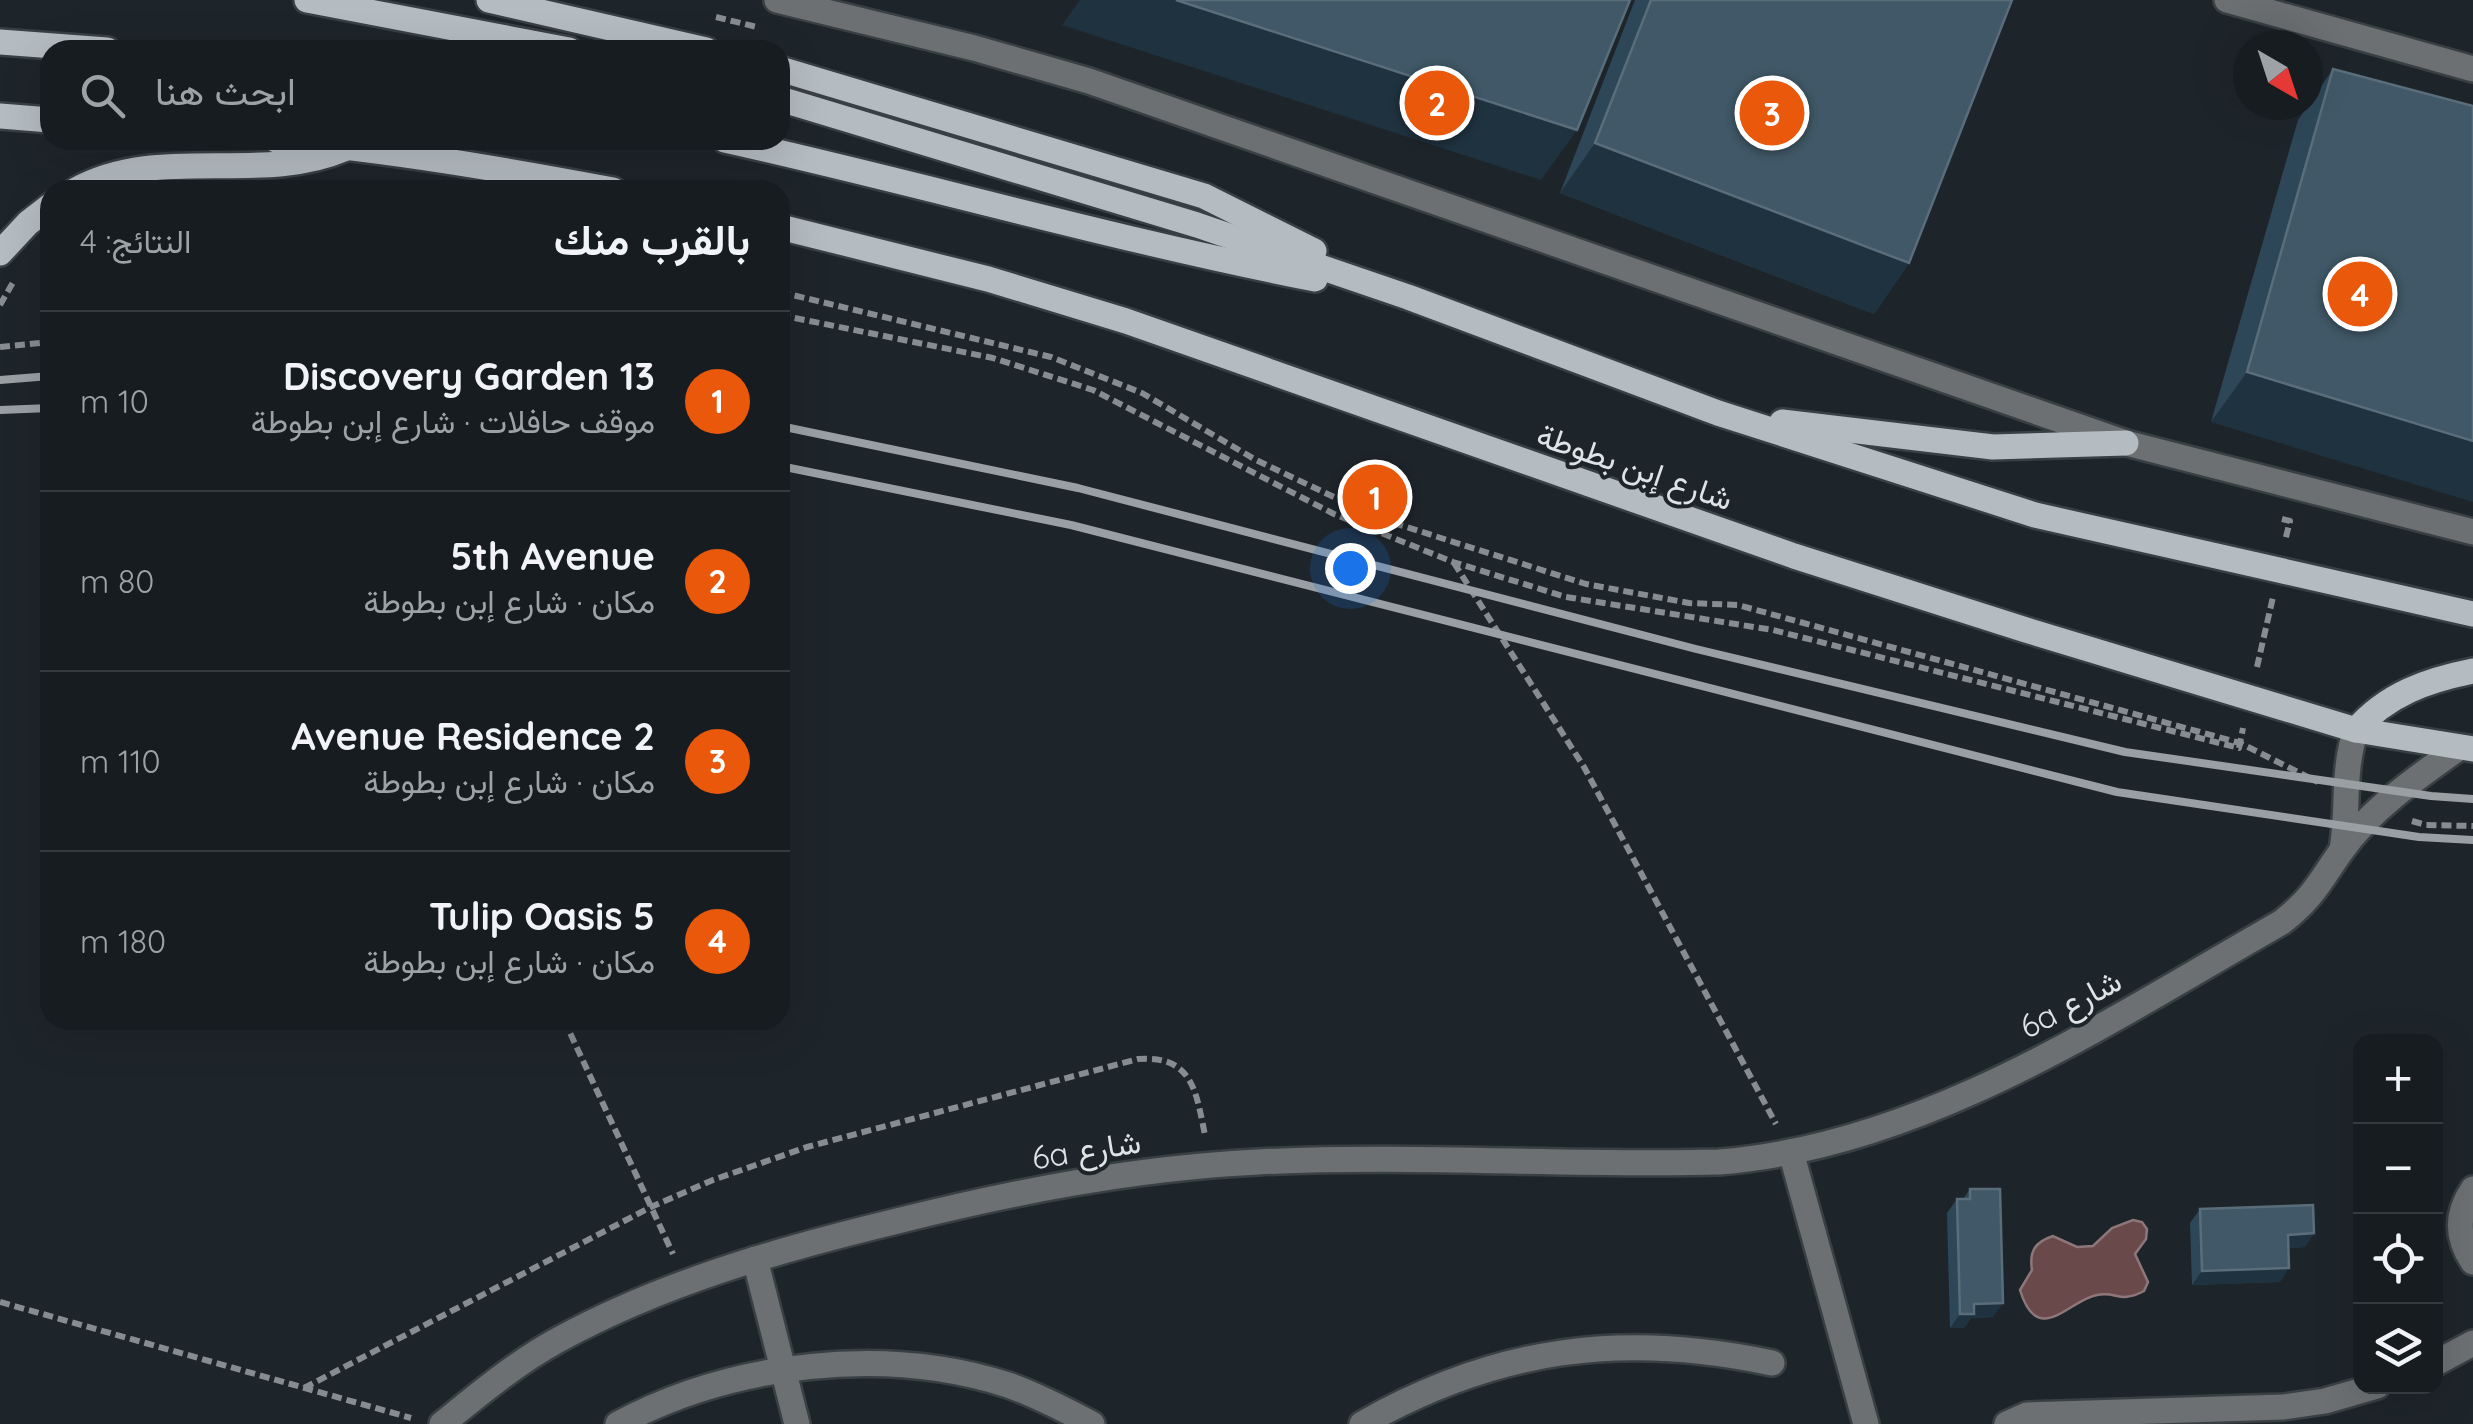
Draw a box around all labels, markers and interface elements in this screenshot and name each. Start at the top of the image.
north arrow [2233,30,2323,120]
search box [40,40,790,150]
pin: 2 [1404,66,1470,140]
text: ابحث هنا [155,67,296,115]
icon: search [75,68,130,123]
pin: 3 [1740,76,1804,150]
text: بالقرب منك [554,213,750,266]
text: النتائج: 4 [80,221,191,261]
pin: 4 [2328,256,2392,332]
text: Discovery Garden 13 [283,352,655,400]
text: 10 m [80,381,149,421]
text: 1 [711,381,724,421]
text: موقف حافلات · شارع إبن بطوطة [251,401,655,441]
street label: شارع إبن بطوطة [1531,414,1738,521]
pin: 1 [1342,460,1408,534]
text: 5th Avenue [450,532,655,580]
your location [1325,543,1376,594]
text: 80 m [80,561,154,601]
text: 2 [708,561,727,601]
text: مكان · شارع إبن بطوطة [363,581,655,621]
text: Avenue Residence 2 [291,712,655,760]
text: 110 m [80,741,161,781]
text: 3 [709,741,726,781]
text: مكان · شارع إبن بطوطة [363,761,655,801]
text: Tulip Oasis 5 [429,892,655,940]
text: 180 m [80,921,166,961]
text: 4 [708,921,727,961]
text: مكان · شارع إبن بطوطة [363,941,655,981]
street label: 6a شارع [2012,960,2129,1049]
map controls [2353,1034,2443,1394]
button: + [2353,1034,2443,1124]
street label: 6a شارع [1029,1121,1144,1180]
button: − [2353,1124,2443,1214]
button: locate [2353,1214,2443,1304]
button: layers [2353,1304,2443,1394]

